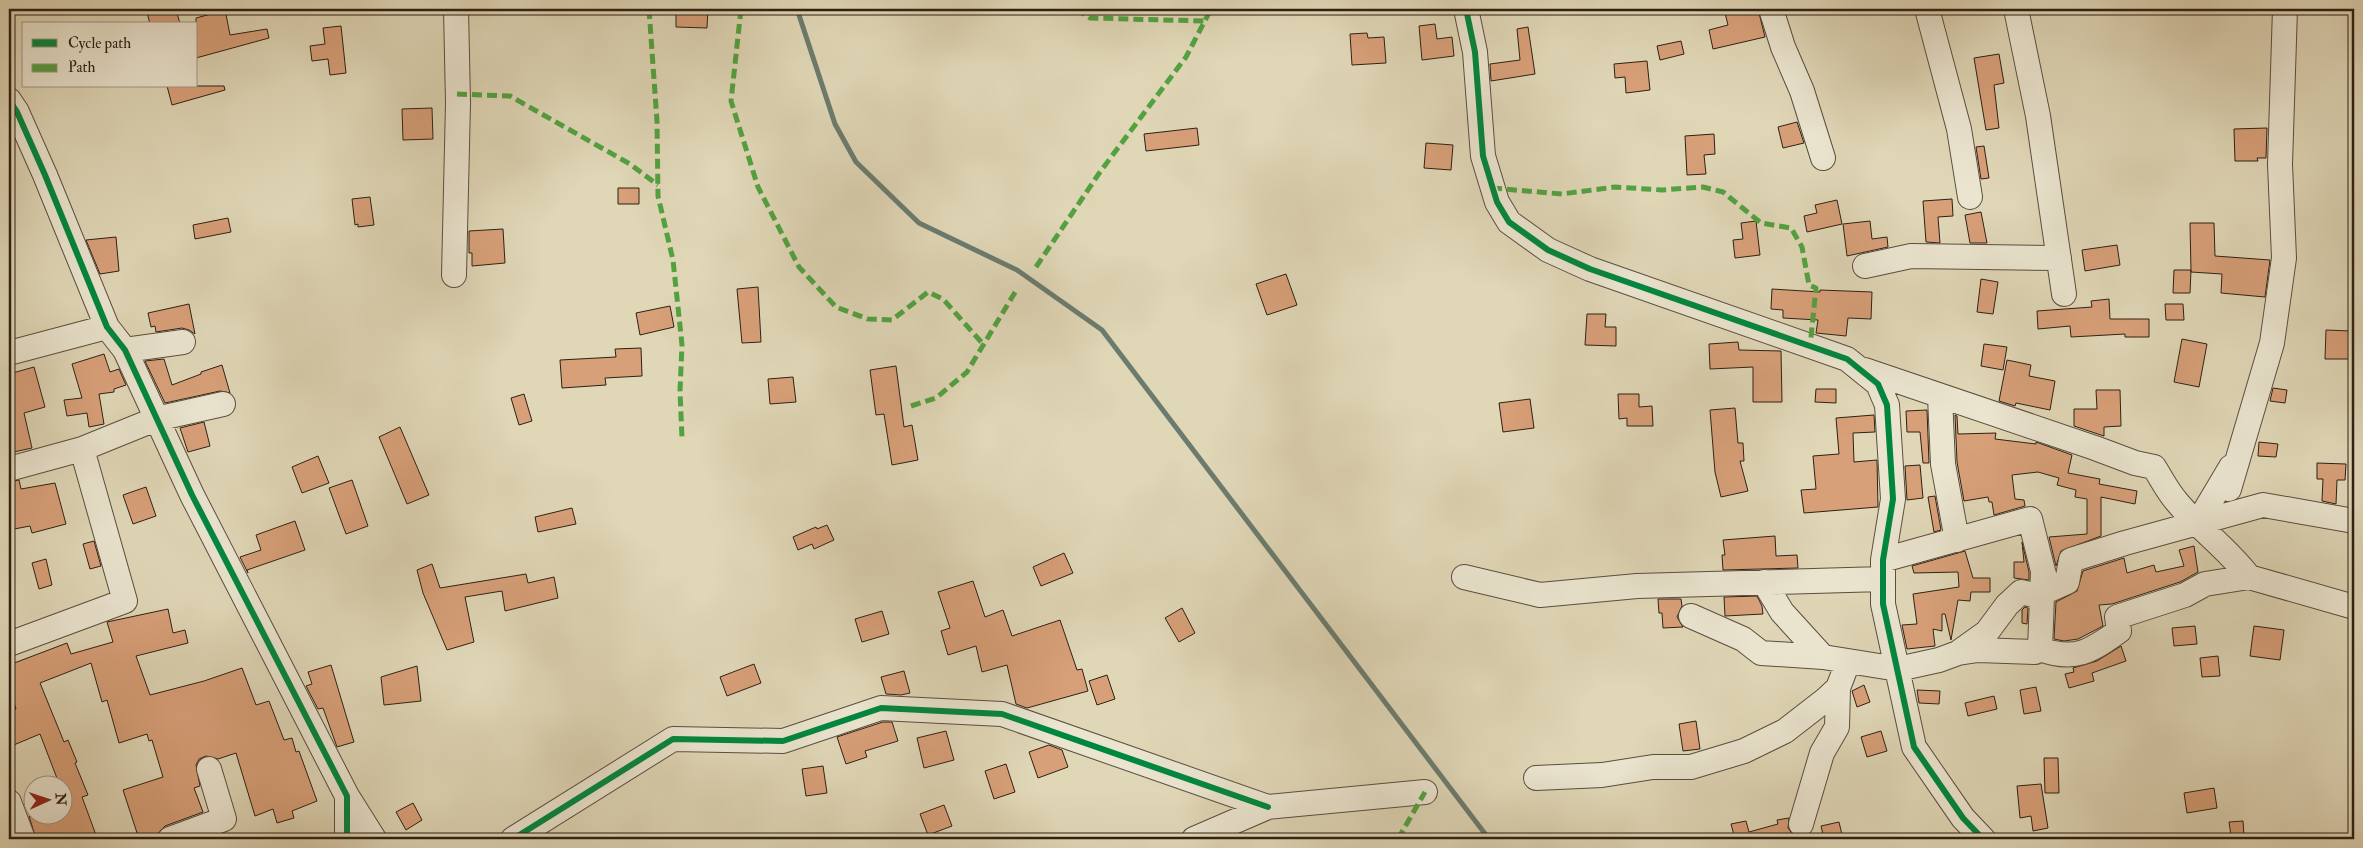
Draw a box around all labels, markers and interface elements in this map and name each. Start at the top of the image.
legend [22,22,198,88]
text: Cycle path [68,34,131,54]
text: Path [68,58,95,77]
north arrow [22,776,72,826]
text: N [52,792,69,807]

